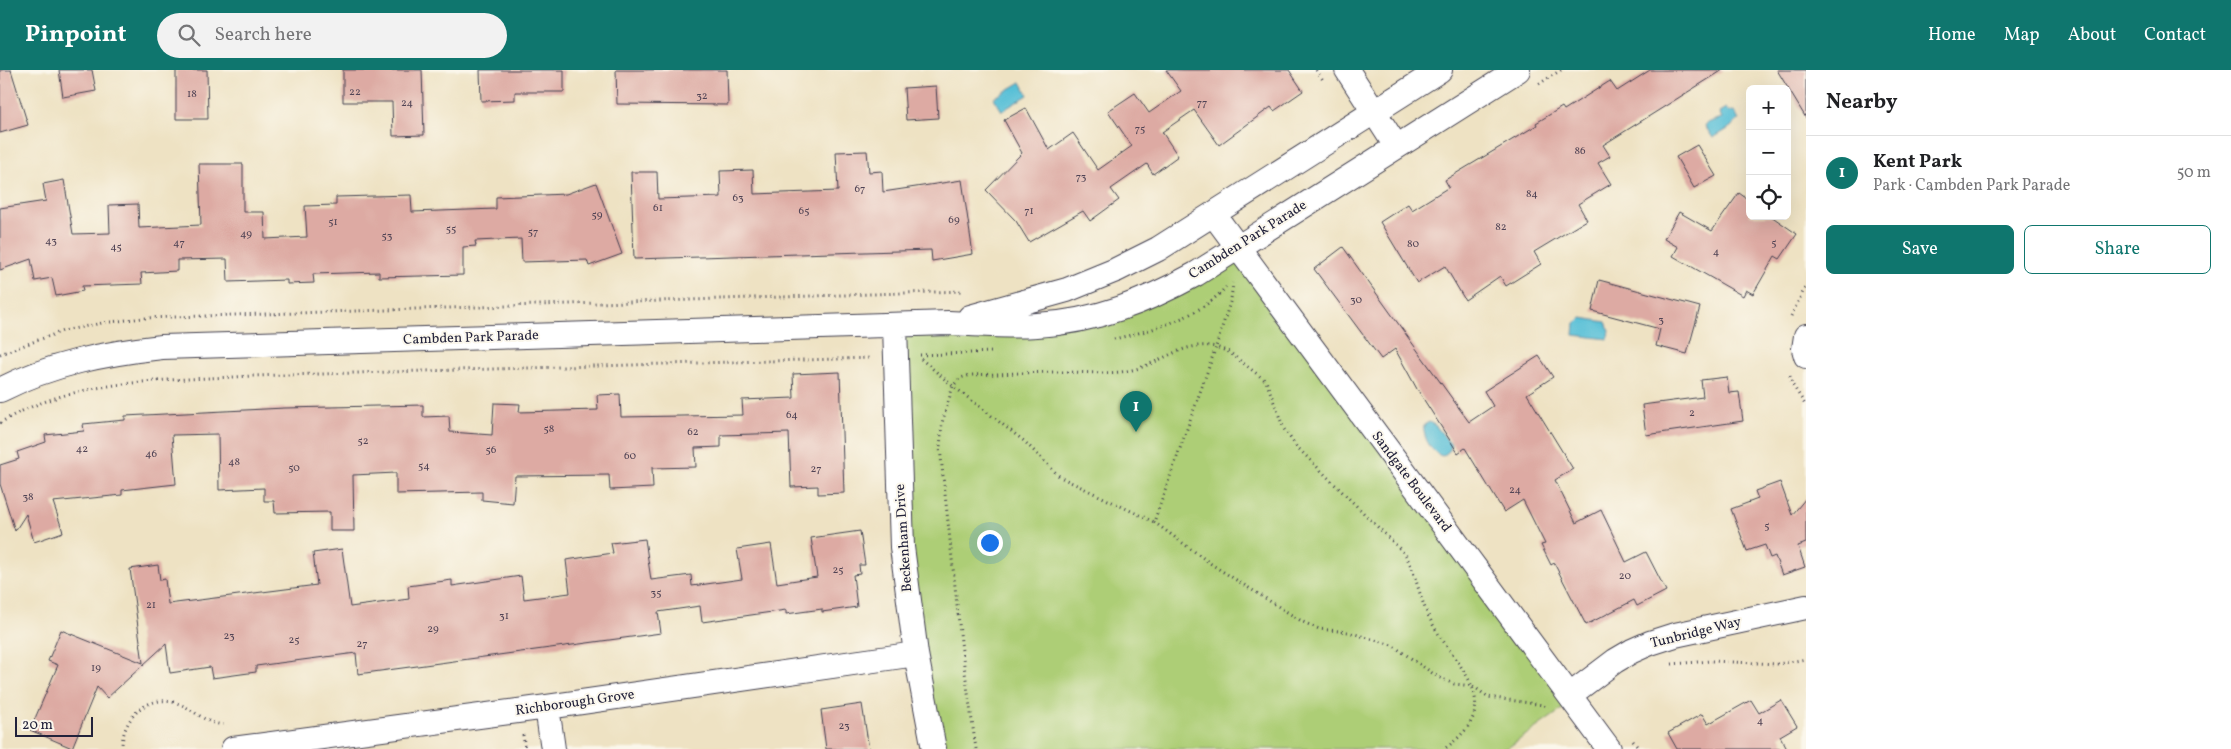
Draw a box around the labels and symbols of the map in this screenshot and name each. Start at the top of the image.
house number: 22 [349,85,361,100]
house number: 18 [187,87,197,102]
house number: 32 [696,89,708,104]
house number: 24 [401,96,413,111]
house number: 77 [1197,96,1207,111]
house number: 75 [1135,122,1145,137]
house number: 86 [1574,144,1586,159]
house number: 73 [1076,170,1087,185]
house number: 67 [855,182,865,197]
house number: 84 [1526,187,1538,202]
house number: 63 [732,191,744,206]
street label: Cambden Park Parade [1185,196,1311,284]
house number: 61 [653,201,663,216]
house number: 65 [799,204,809,219]
house number: 71 [1024,204,1034,219]
house number: 59 [592,208,603,223]
house number: 69 [948,213,960,228]
house number: 51 [328,215,338,230]
house number: 82 [1495,220,1507,235]
house number: 55 [446,222,456,237]
house number: 57 [528,225,538,240]
house number: 49 [240,227,252,242]
house number: 53 [382,229,393,244]
house number: 43 [45,234,57,249]
house number: 47 [173,236,185,251]
house number: 5 [1771,236,1777,251]
house number: 80 [1407,237,1419,252]
house number: 45 [110,240,122,255]
house number: 4 [1713,245,1720,260]
house number: 30 [1350,293,1362,308]
house number: 3 [1658,313,1664,328]
street label: Cambden Park Parade [403,326,540,350]
pin: 1 [1120,391,1152,432]
house number: 2 [1689,406,1695,421]
house number: 64 [786,408,798,423]
house number: 58 [544,422,555,437]
house number: 62 [687,425,699,440]
street label: Sandgate Boulevard [1367,428,1455,536]
house number: 52 [357,434,369,449]
house number: 42 [76,442,88,457]
house number: 56 [486,443,497,458]
house number: 46 [145,447,157,462]
house number: 60 [624,449,636,464]
house number: 48 [228,455,240,470]
house number: 54 [418,459,430,474]
house number: 50 [288,461,300,476]
house number: 27 [811,462,821,477]
street label: Beckenham Drive [891,483,917,593]
house number: 24 [1509,483,1521,498]
house number: 38 [22,490,34,505]
house number: 5 [1764,519,1770,534]
your location [977,530,1003,556]
house number: 25 [832,563,844,578]
house number: 20 [1619,569,1632,584]
house number: 35 [651,586,661,601]
house number: 21 [146,598,156,613]
house number: 31 [499,609,509,624]
street label: Tunbridge Way [1649,612,1744,653]
house number: 29 [427,622,439,637]
house number: 23 [223,629,235,644]
house number: 25 [288,633,300,648]
house number: 27 [357,637,367,652]
house number: 19 [91,661,101,676]
street label: Richborough Grove [514,685,636,721]
scale bar [15,714,92,737]
house number: 4 [1757,714,1764,729]
house number: 23 [838,719,850,734]

